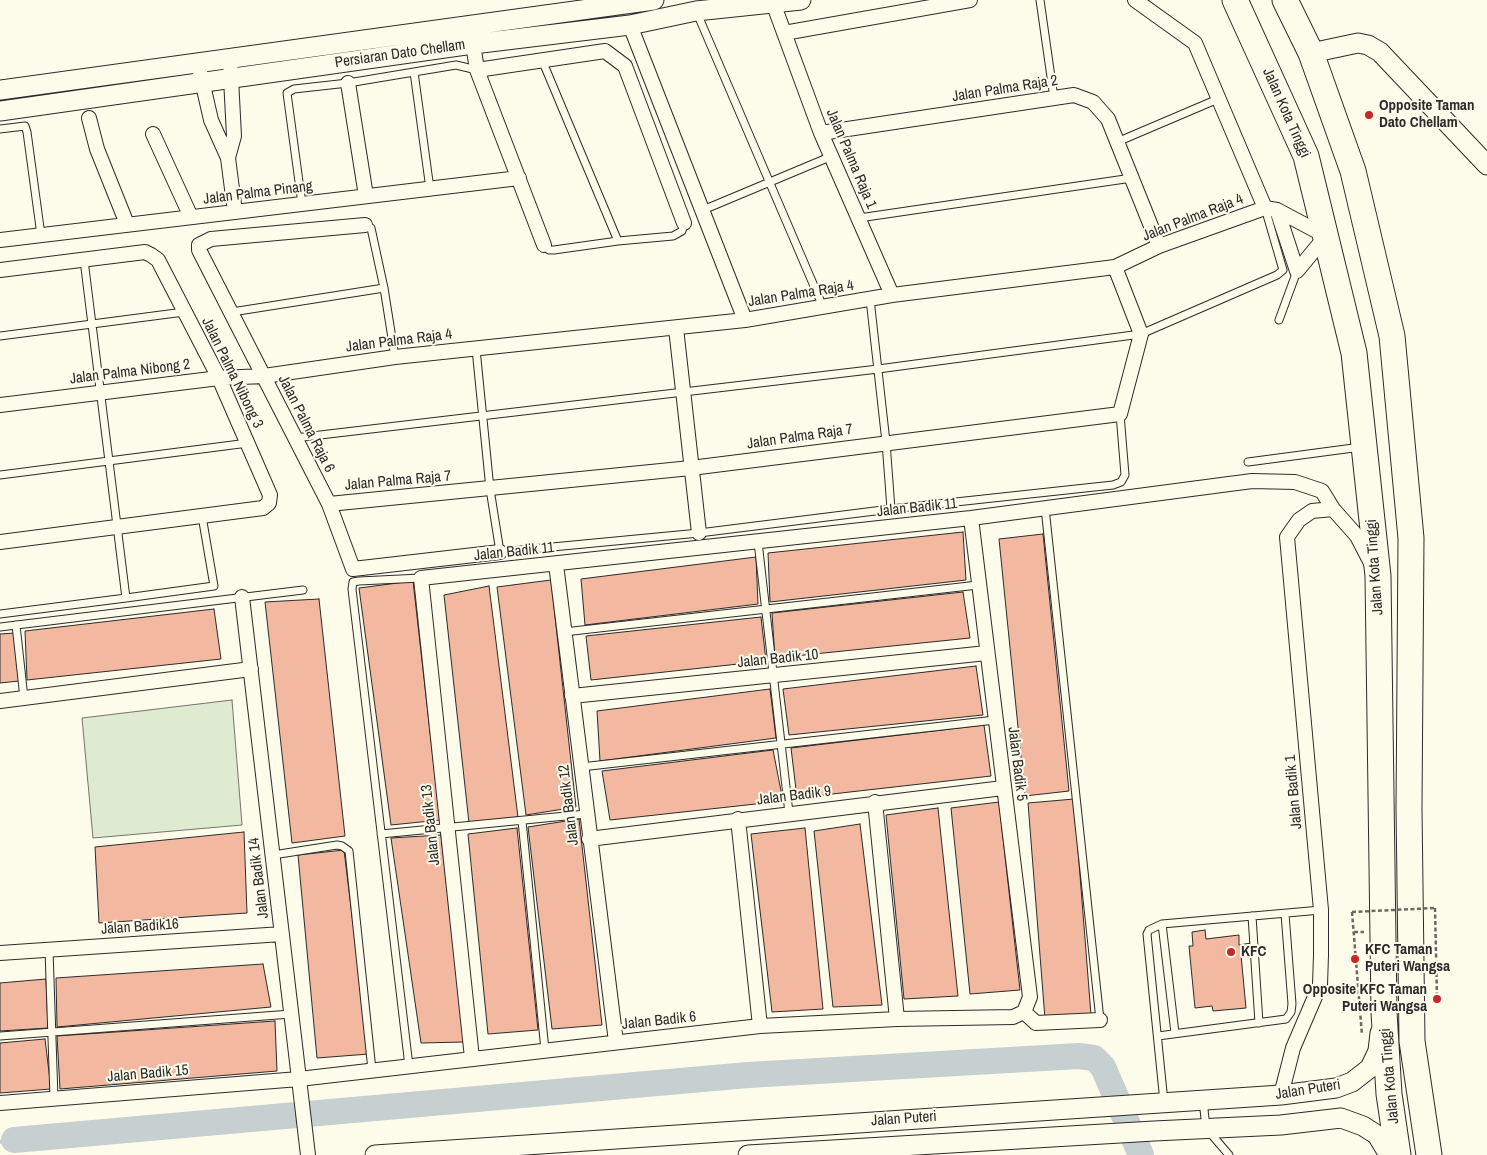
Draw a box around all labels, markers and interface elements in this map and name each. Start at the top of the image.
street label: Persiaran Dato Chellam [334,36,466,72]
street label: Jalan Kota Tinggi [1258,65,1314,161]
street label: Jalan Palma Raja 2 [951,72,1059,106]
place label: Opposite Taman Dato Chellam [1379,97,1474,132]
street label: Jalan Palma Raja 1 [822,106,880,212]
marker: Opposite Taman Dato Chellam [1363,109,1375,121]
street label: Jalan Palma Pinang [202,177,314,209]
street label: Jalan Palma Raja 4 [1140,190,1246,246]
street label: Jalan Palma Raja 4 [747,277,855,311]
street label: Jalan Palma Nibong 3 [197,315,267,431]
street label: Jalan Palma Raja 4 [345,326,453,356]
street label: Jalan Palma Nibong 2 [69,356,191,388]
street label: Jalan Palma Raja 6 [274,372,338,476]
street label: Jalan Palma Raja 7 [746,421,854,453]
street label: Jalan Palma Raja 7 [344,467,452,495]
street label: Jalan Badik 11 [876,495,958,521]
street label: Jalan Kota Tinggi [1363,518,1387,616]
street label: Jalan Badik 11 [473,539,555,565]
street label: Jalan Badik 10 [737,646,819,672]
street label: Jalan Badik 5 [1004,726,1030,802]
street label: Jalan Badik 1 [1282,754,1306,830]
street label: Jalan Badik 12 [555,764,583,846]
street label: Jalan Badik 9 [756,783,832,809]
street label: Jalan Badik 13 [418,784,444,866]
street label: Jalan Badik 14 [245,837,273,919]
street label: Jalan Badik16 [100,915,180,939]
place label: KFC Taman Puteri Wangsa [1365,941,1450,976]
place label: KFC [1241,943,1266,961]
marker: KFC [1225,946,1237,958]
marker: KFC Taman Puteri Wangsa [1349,953,1361,965]
place label: Opposite KFC Taman Puteri Wangsa [1303,981,1427,1016]
marker: Opposite KFC Taman Puteri Wangsa [1431,993,1443,1005]
street label: Jalan Badik 6 [621,1008,697,1034]
street label: Jalan Kota Tinggi [1377,1027,1403,1125]
street label: Jalan Badik 15 [107,1061,189,1087]
street label: Jalan Puteri [1274,1076,1342,1104]
street label: Jalan Puteri [871,1108,937,1130]

